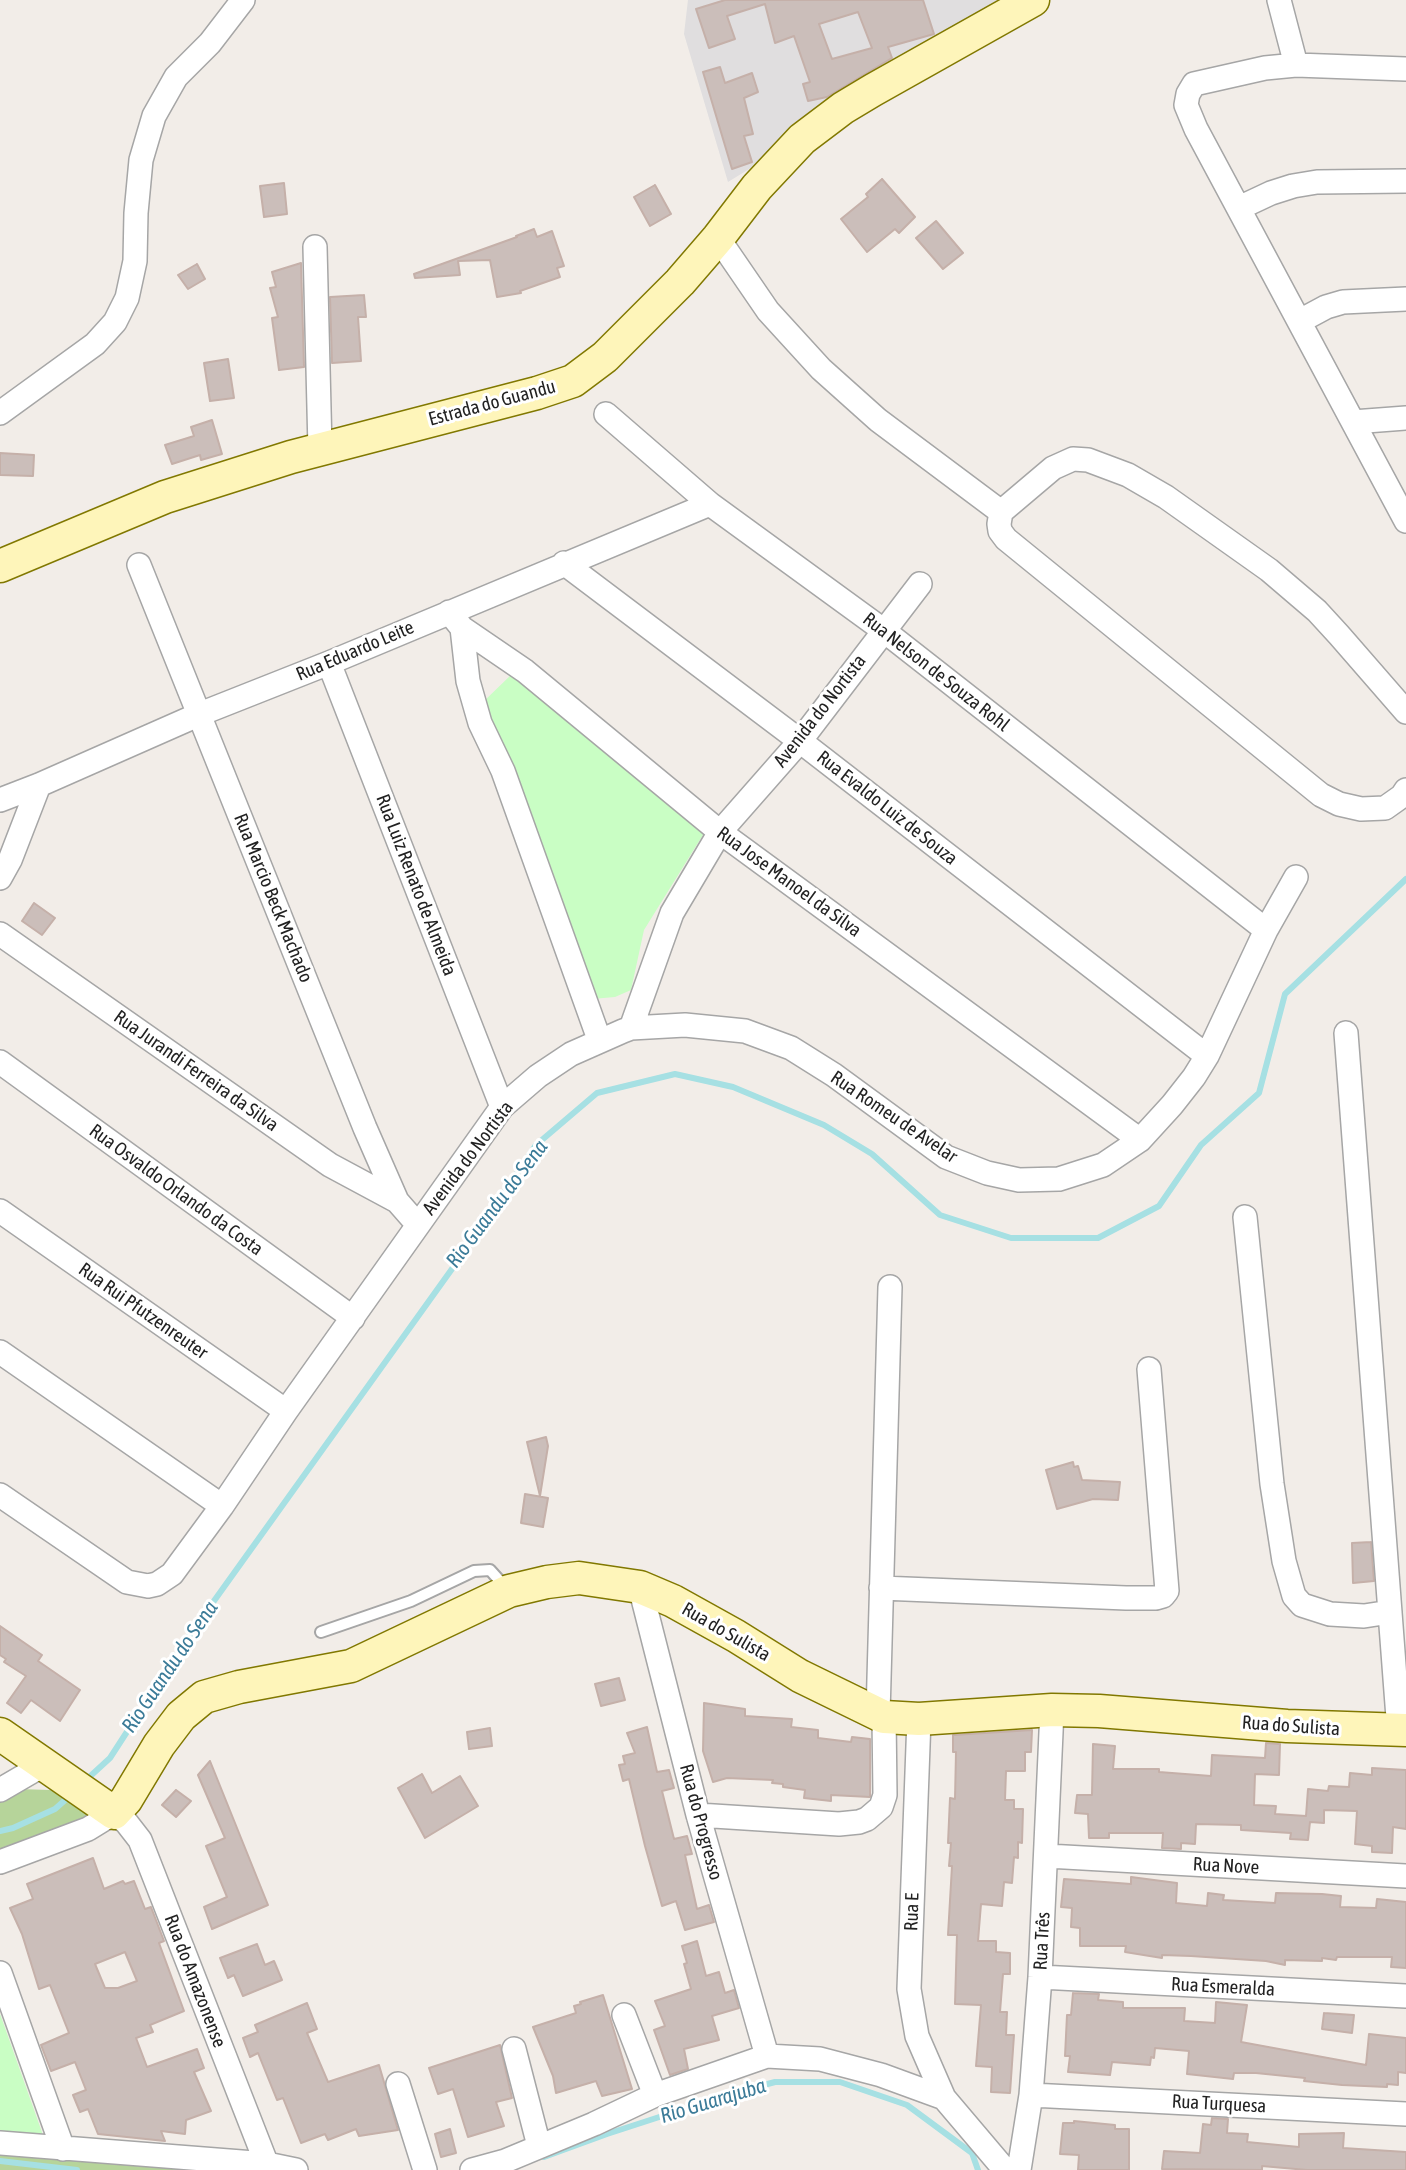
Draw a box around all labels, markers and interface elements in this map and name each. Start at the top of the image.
street label: Estrada do Guandu [426,375,558,431]
street label: Rua Nelson de Souza Rohl [858,608,1014,736]
street label: Rua Eduardo Leite [293,616,417,686]
street label: Avenida do Nortista [769,650,871,772]
street label: Rua Evaldo Luiz de Souza [812,746,962,870]
street label: Rua Luiz Renato de Almeida [371,791,461,979]
street label: Rua Marcio Beck Machado [229,810,317,986]
street label: Rua Jose Manoel da Silva [712,822,866,942]
street label: Rua Jurandi Ferreira da Silva [109,1006,283,1136]
street label: Rua Romeu de Avelar [826,1066,962,1168]
street label: Avenida do Nortista [418,1097,518,1219]
street label: Rua Osvaldo Orlando da Costa [85,1119,267,1261]
water label: Rio Guandu do Sena [441,1135,553,1273]
street label: Rua Rui Pfutzenreuter [74,1258,212,1364]
water label: Rio Guandu do Sena [117,1596,223,1738]
street label: Rua do Sulista [678,1598,774,1666]
street label: Rua do Sulista [1241,1711,1341,1741]
street label: Rua do Progresso [675,1761,727,1883]
street label: Rua Nove [1192,1853,1260,1879]
street label: Rua E [900,1893,924,1931]
street label: Rua do Amazonense [159,1911,231,2051]
street label: Rua Três [1029,1911,1055,1971]
street label: Rua Esmeralda [1170,1973,1276,2001]
water label: Rio Guarajuba [657,2073,769,2129]
street label: Rua Turquesa [1171,2090,1267,2118]

